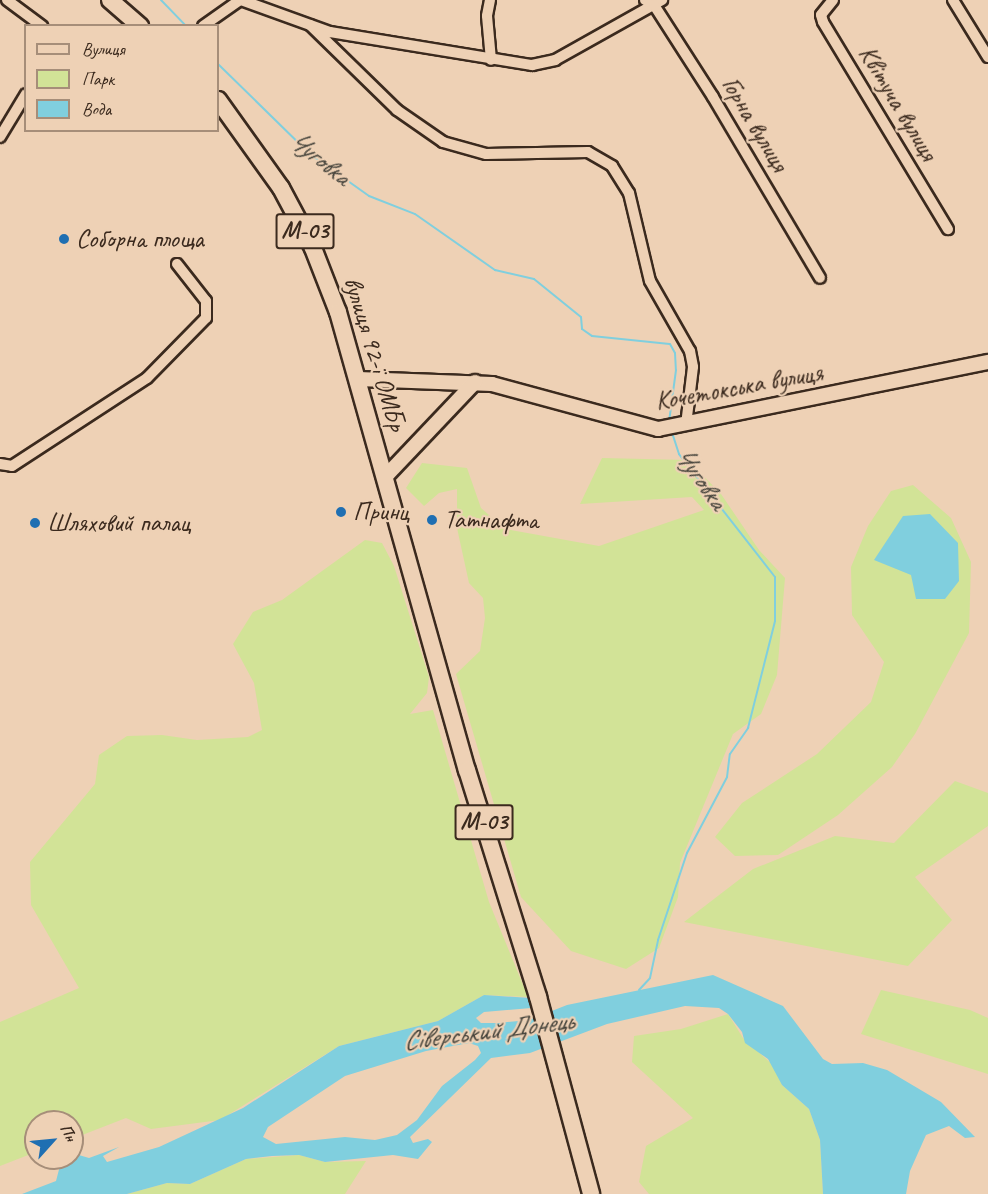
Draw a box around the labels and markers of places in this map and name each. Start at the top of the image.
place label: Соборна площа [76,223,204,255]
marker: Соборна площа [57,232,71,246]
place label: Принц [353,496,409,528]
place label: Татнафта [444,504,538,536]
marker: Принц [334,505,348,519]
place label: Шляховий палац [47,507,190,539]
marker: Татнафта [425,513,439,527]
marker: Шляховий палац [28,516,42,530]

